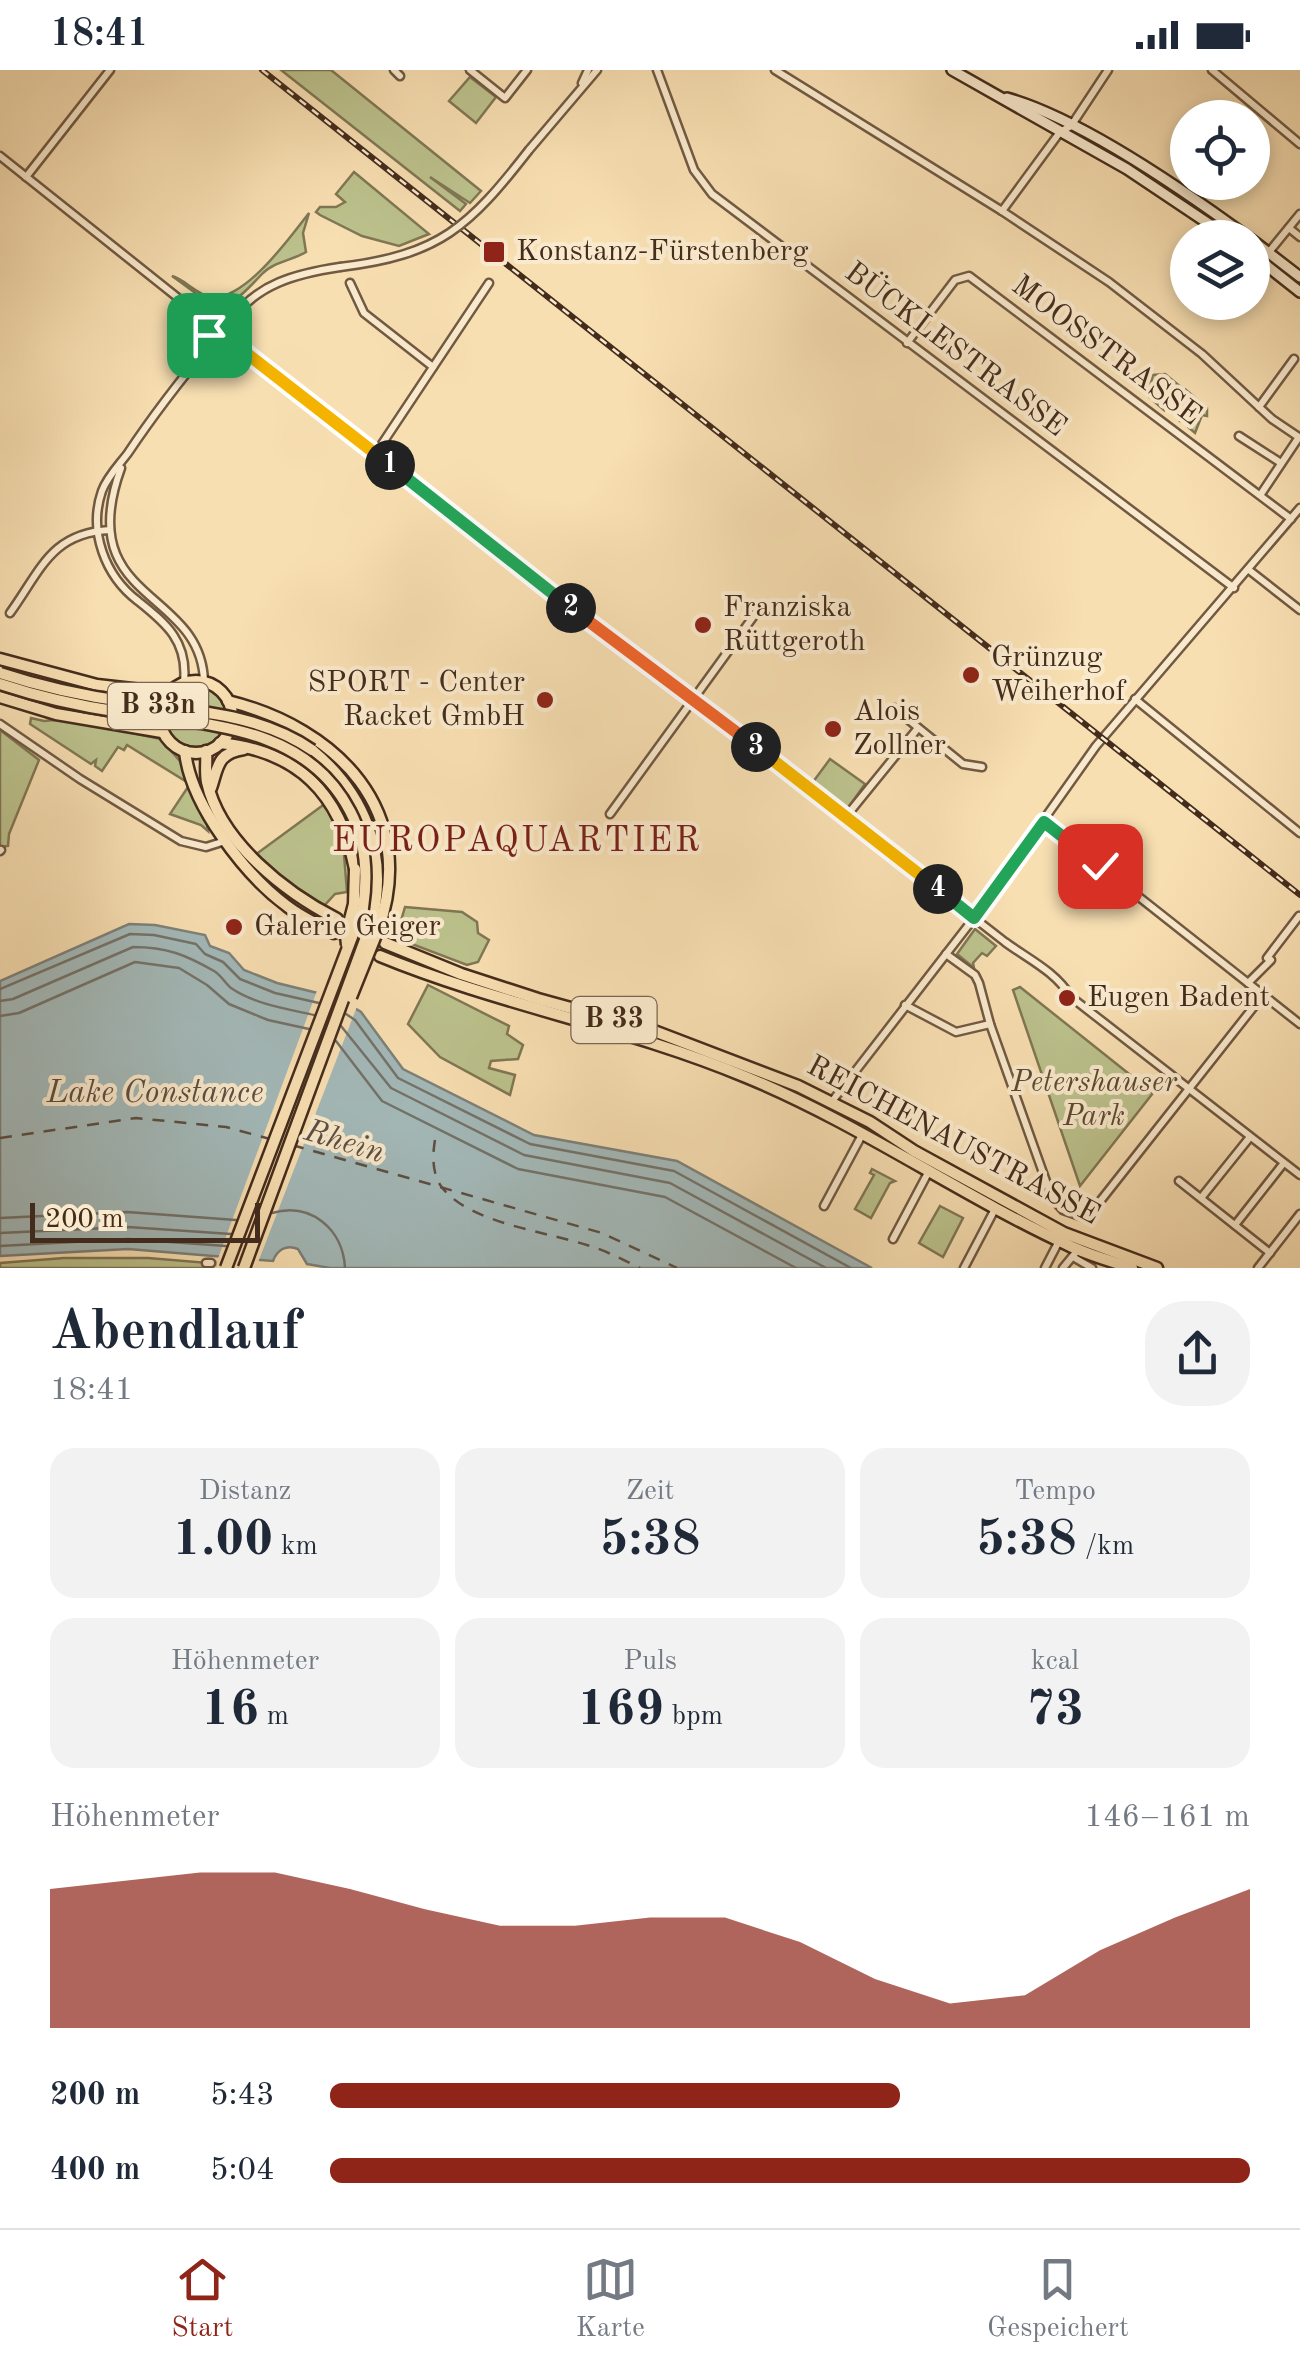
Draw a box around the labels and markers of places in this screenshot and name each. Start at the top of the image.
place label: Konstanz-Fürstenberg [516,237,808,267]
marker: Konstanz-Fürstenberg [481,239,507,265]
pin [167,293,252,378]
pin: 1 [365,440,415,490]
pin: 2 [546,583,596,633]
place label: Franziska Rüttgeroth [723,593,866,657]
marker: Franziska Rüttgeroth [692,614,714,636]
place label: Grünzug Weiherhof [991,643,1127,707]
marker: Grünzug Weiherhof [960,664,982,686]
place label: SPORT - Center Racket GmbH [308,668,525,732]
marker: SPORT - Center Racket GmbH [534,689,556,711]
place label: Alois Zollner [853,697,946,761]
marker: Alois Zollner [822,718,844,740]
pin: 3 [731,722,781,772]
pin [1058,824,1143,909]
pin: 4 [913,864,963,914]
place label: Galerie Geiger [254,912,441,942]
marker: Galerie Geiger [223,916,245,938]
place label: Eugen Badent [1087,983,1270,1013]
marker: Eugen Badent [1056,987,1078,1009]

